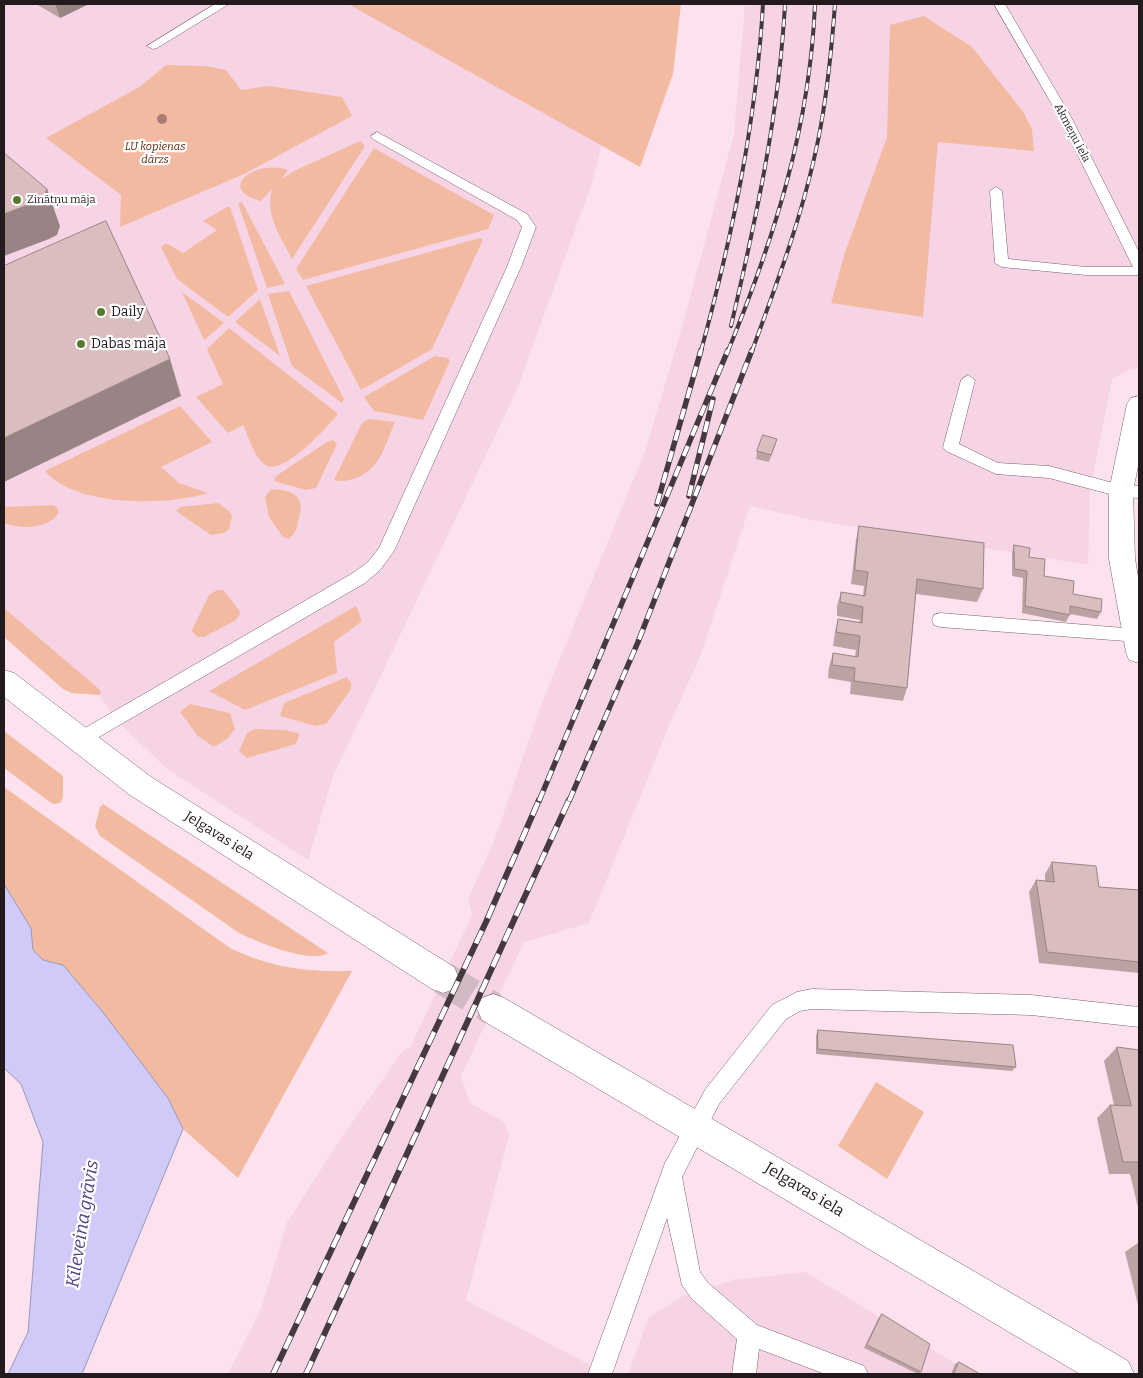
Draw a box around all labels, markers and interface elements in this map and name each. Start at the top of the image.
street label: Akmeņu iela [1051,101,1093,165]
park label: LU kopienas dārzs [125,140,185,166]
place label: Zinātņu māja [27,193,95,207]
marker: Zinātņu māja [11,194,23,206]
place label: Daily [111,304,144,320]
marker: Daily [95,306,107,318]
place label: Dabas māja [91,336,166,352]
marker: Dabas māja [75,338,87,350]
street label: Jelgavas iela [181,808,257,864]
water label: Kīleveina grāvis [62,1159,104,1289]
street label: Jelgavas iela [761,1159,847,1221]

